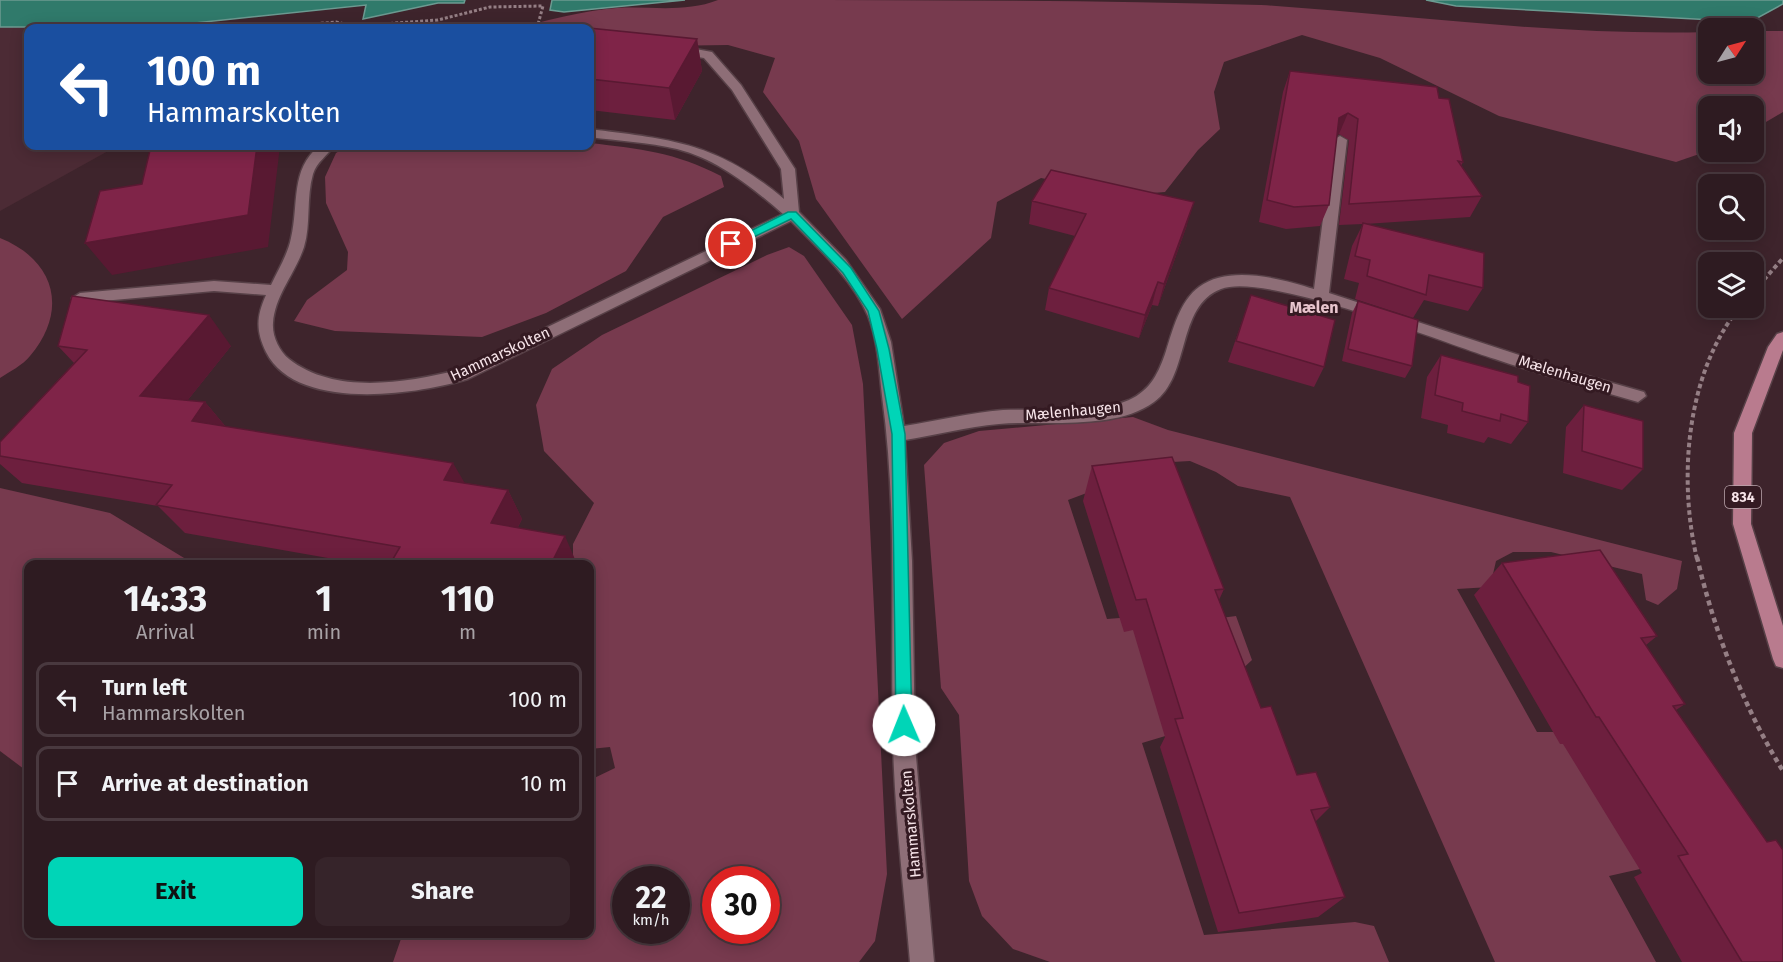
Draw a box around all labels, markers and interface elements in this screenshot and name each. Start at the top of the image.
north arrow [1698,18,1764,84]
map controls [1698,18,1764,318]
text: 100 m [147,46,261,96]
icon: left [48,48,126,126]
button: sound [1698,96,1764,162]
text: Hammarskolten [147,97,341,129]
button: search [1698,174,1764,240]
pin [705,218,756,269]
icon: arrive [714,227,747,260]
button: layers [1698,252,1764,318]
district label: Mælen [1290,298,1339,317]
street label: Hammarskolten [447,323,553,385]
street label: Mælenhaugen [1517,351,1613,397]
street label: Mælenhaugen [1024,398,1122,424]
road number: 834 [1725,486,1761,508]
text: 14:33 [123,577,207,621]
text: 1 [316,577,332,621]
text: 110 [441,577,494,621]
text: Arrival [136,620,195,644]
text: min [307,620,341,644]
text: m [459,620,476,644]
text: Turn left [102,674,187,701]
icon: left [51,683,84,716]
text: 100 m [508,686,567,713]
position arrow [872,693,936,757]
text: Hammarskolten [102,701,246,725]
icon: arrive [51,767,84,800]
text: Arrive at destination [102,770,309,797]
text: 10 m [521,770,567,797]
street label: Hammarskolten [897,770,925,878]
button: Exit [48,857,303,926]
button: Share [315,857,570,926]
speed limit sign: 30 [702,866,780,944]
text: 22 [635,880,667,916]
text: km/h [632,911,670,929]

